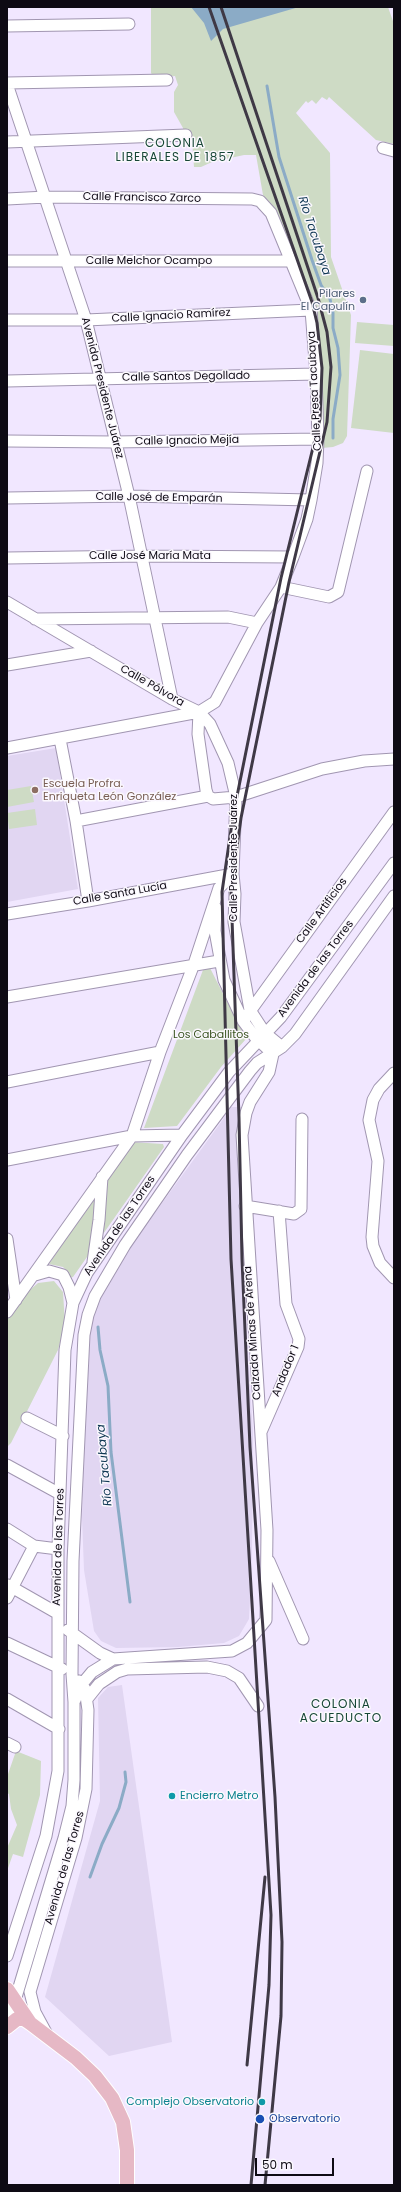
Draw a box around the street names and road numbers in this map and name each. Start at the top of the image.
street label: Calle Francisco Zarco [83,190,201,206]
street label: Calle Melchor Ocampo [86,254,212,268]
street label: Calle Ignacio Ramírez [111,306,231,326]
street label: Avenida Presidente Juárez [78,316,126,460]
street label: Calle Presa Tacubaya [305,331,325,451]
street label: Calle Santos Degollado [122,369,250,385]
street label: Calle Ignacio Mejía [135,433,239,449]
street label: Calle José de Emparán [95,490,223,506]
street label: Calle José María Mata [89,549,211,563]
street label: Calle Pólvora [118,662,186,710]
street label: Calle Presidente Juárez [227,794,241,922]
street label: Calle Artificios [294,876,350,946]
street label: Calle Santa Lucía [72,879,168,909]
street label: Avenida de las Torres [275,918,357,1020]
street label: Avenida de las Torres [82,1174,158,1278]
street label: Calzada Minas de Arena [242,1266,264,1400]
street label: Andador 1 [270,1343,302,1399]
street label: Avenida de las Torres [50,1488,68,1606]
street label: Avenida de las Torres [42,1810,88,1926]

